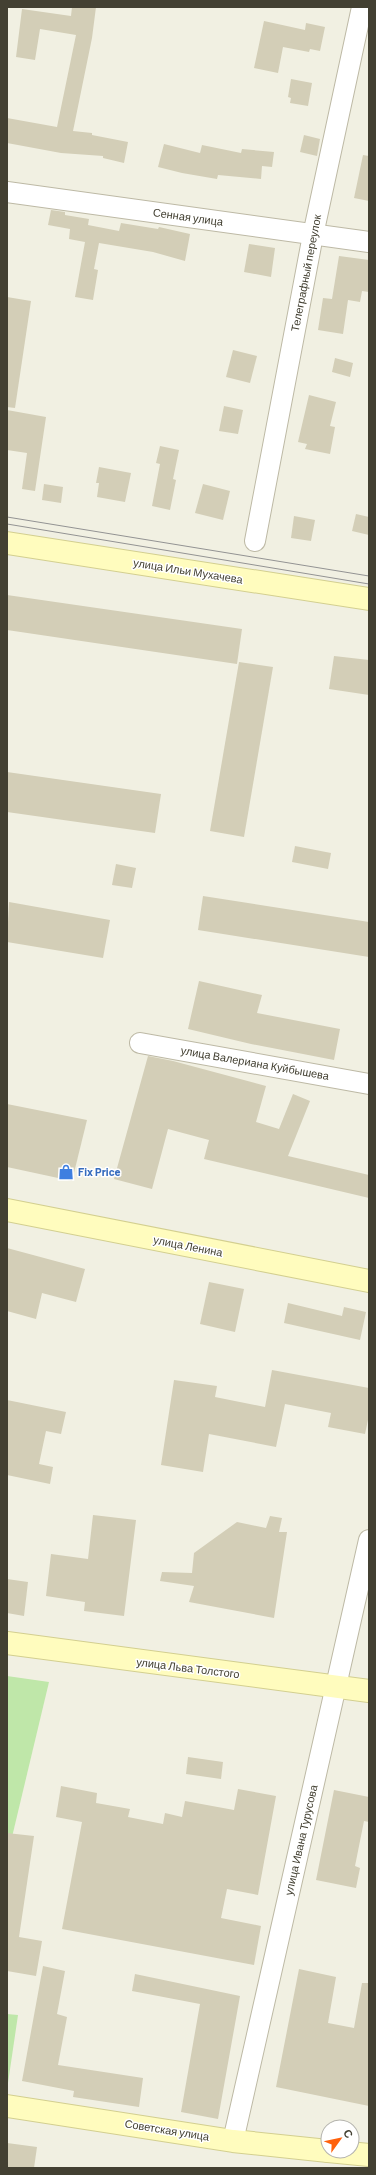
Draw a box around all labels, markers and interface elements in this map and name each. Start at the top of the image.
street label: Сенная улица [152,205,225,228]
street label: Телеграфный переулок [288,213,323,333]
street label: улица Ильи Мухачева [132,555,245,586]
street label: улица Валериана Куйбышева [180,1043,331,1082]
shop icon: Fix Price [57,1163,75,1181]
place label: Fix Price [78,1165,121,1178]
street label: улица Ленина [152,1232,225,1259]
street label: улица Льва Толстого [136,1655,240,1680]
street label: улица Ивана Турусова [281,1783,320,1896]
street label: Советская улица [124,2116,211,2143]
north arrow [320,2119,360,2159]
text: С [341,2126,356,2140]

